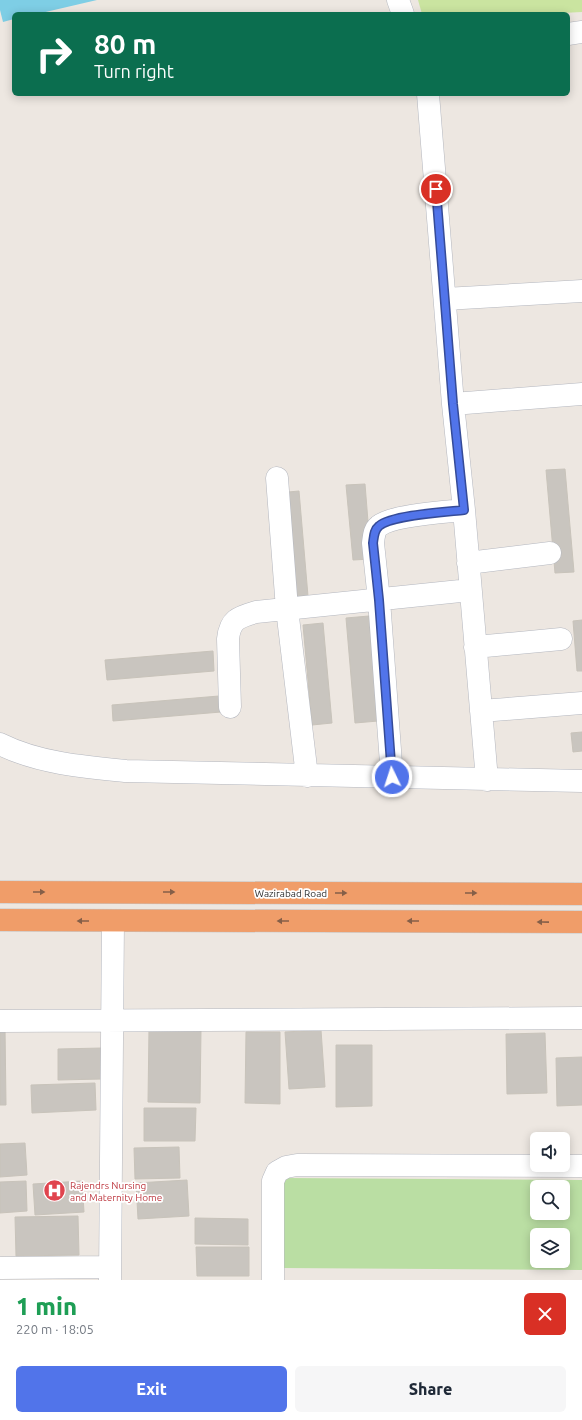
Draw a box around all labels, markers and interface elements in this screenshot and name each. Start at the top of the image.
icon: right [28,28,80,80]
text: 80 m [94,28,156,59]
text: Turn right [94,61,174,81]
pin [419,172,453,206]
icon: arrive [425,178,447,200]
position arrow [371,756,413,798]
street label: Wazirabad Road [255,888,327,899]
one-way arrow [33,889,46,895]
one-way arrow [163,889,176,895]
one-way arrow [335,890,348,896]
one-way arrow [465,890,478,896]
one-way arrow [76,918,89,924]
one-way arrow [276,918,289,924]
one-way arrow [406,918,419,924]
one-way arrow [537,918,549,925]
map controls [530,1132,570,1268]
button: sound [530,1132,570,1172]
hospital icon: Rajendrs Nursing and Maternity Home [41,1178,67,1204]
place label: Rajendrs Nursing and Maternity Home [70,1180,162,1203]
button: search [530,1180,570,1220]
button: layers [530,1228,570,1268]
text: 1 min [16,1293,77,1320]
button: close [524,1293,566,1335]
text: 220 m · 18:05 [16,1322,94,1336]
button: Exit [16,1366,287,1412]
button: Share [295,1366,566,1412]

